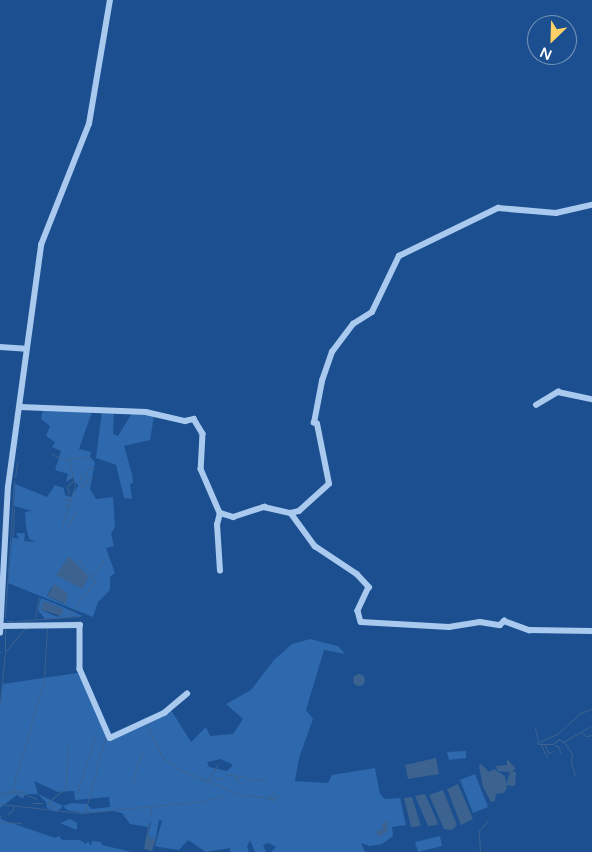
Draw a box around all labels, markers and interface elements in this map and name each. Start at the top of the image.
north arrow [527,15,577,65]
text: N [538,43,555,63]

